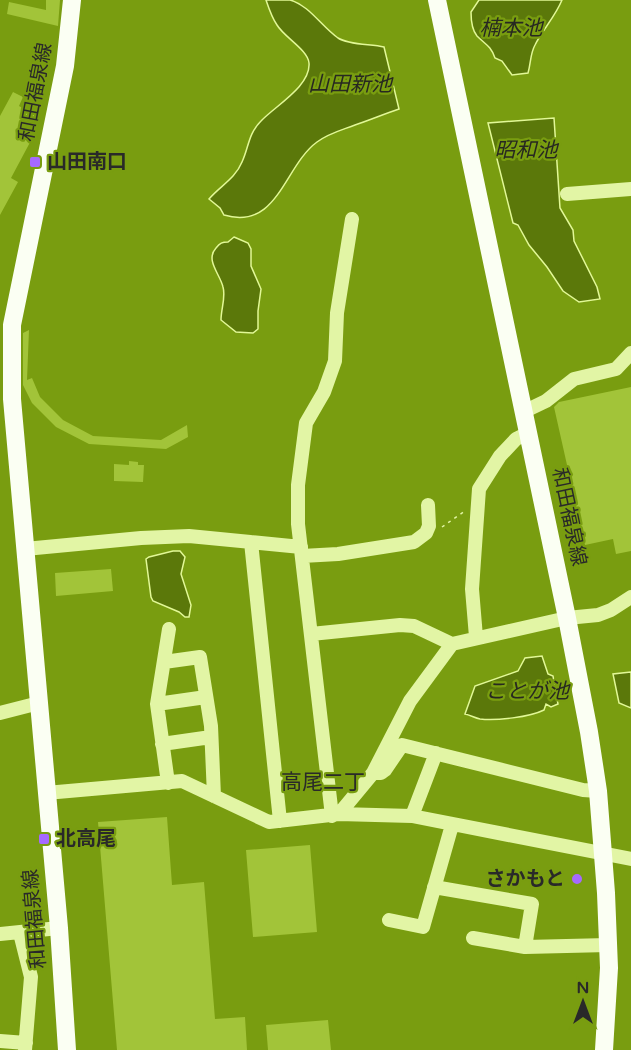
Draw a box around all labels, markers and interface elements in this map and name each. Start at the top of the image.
water label: 楠本池 [480,16,544,41]
street label: 和田福泉線 [15,41,57,143]
water label: 山田新池 [308,72,394,97]
water label: 昭和池 [495,138,559,163]
place label: 山田南口 [47,150,127,174]
marker: 山田南口 [28,155,42,169]
street label: 和田福泉線 [547,466,591,568]
water label: ことが池 [485,679,571,704]
district label: 高尾二丁 [281,770,365,795]
place label: 北高尾 [56,827,116,851]
marker: 北高尾 [37,832,51,846]
place label: さかもと [485,867,565,891]
street label: 和田福泉線 [19,868,51,970]
marker: さかもと [570,872,584,886]
north arrow [553,972,613,1032]
text: N [577,978,589,998]

